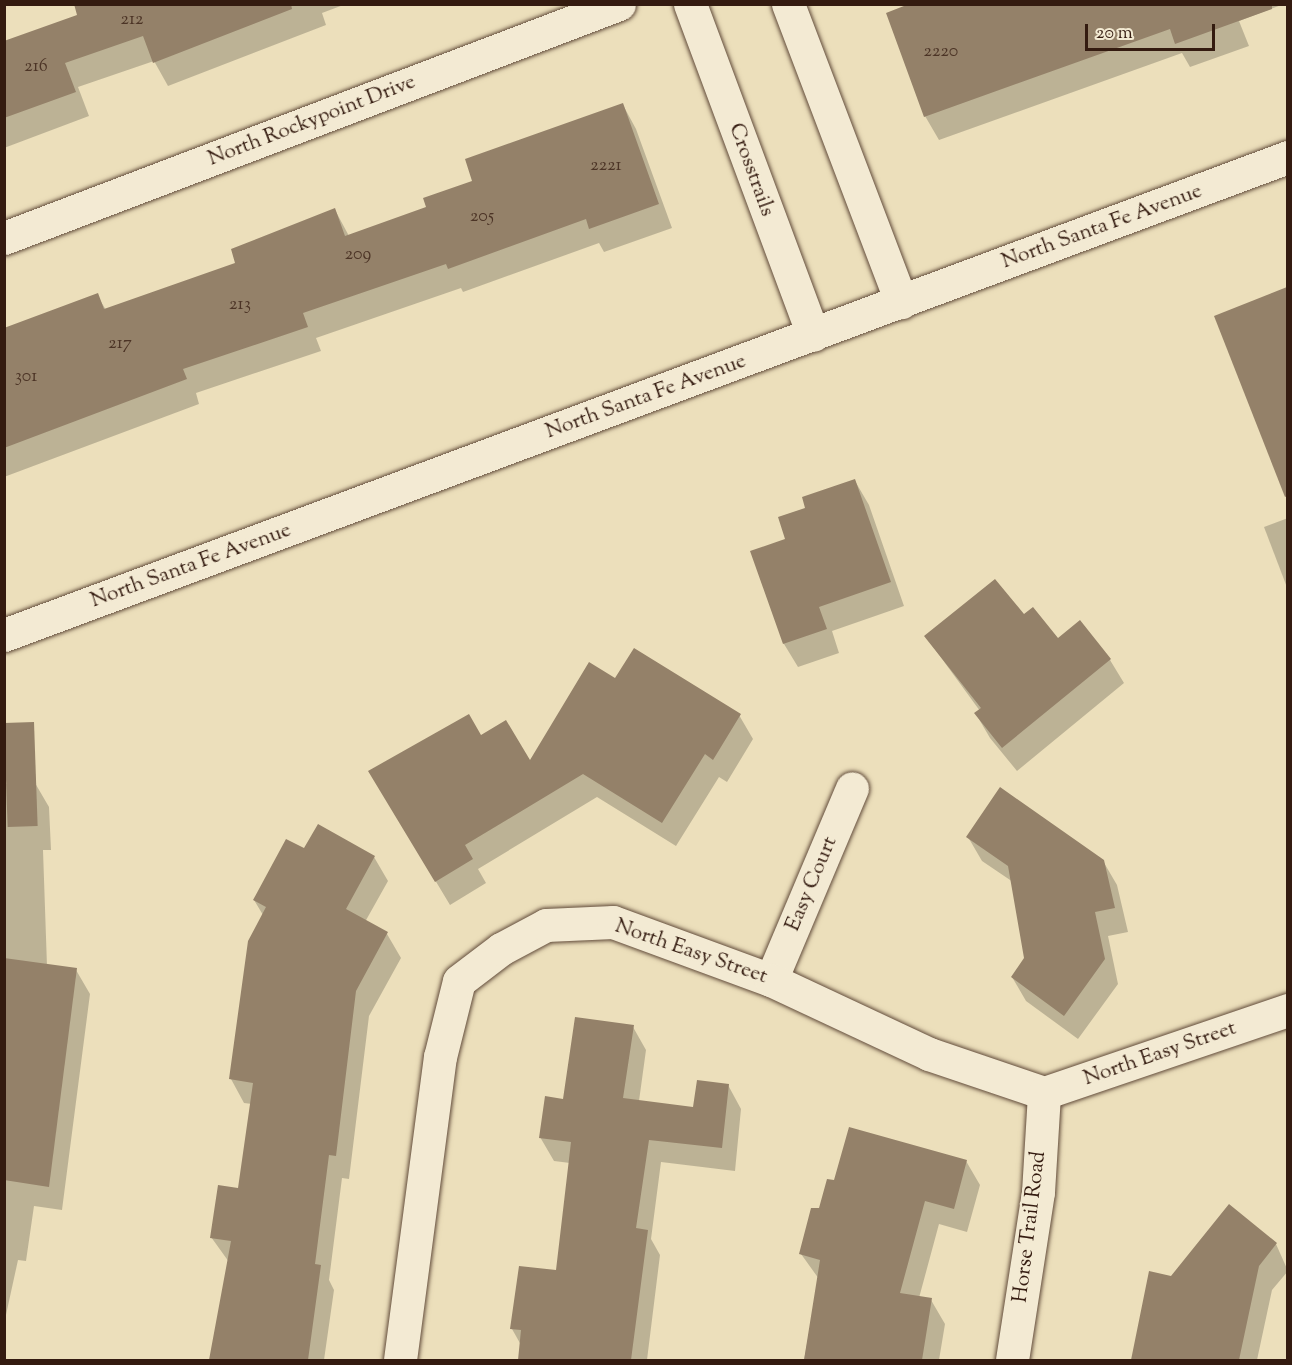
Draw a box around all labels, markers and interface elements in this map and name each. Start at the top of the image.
house number: 212 [121,9,143,31]
scale bar [1088,12,1218,50]
text: 20 m [1096,21,1133,47]
house number: 2220 [924,41,958,63]
house number: 216 [24,56,48,78]
street label: North Rockypoint Drive [205,70,419,172]
street label: Crosstrails [723,120,779,220]
house number: 2221 [590,155,622,177]
street label: North Santa Fe Avenue [998,179,1206,275]
house number: 205 [470,206,494,228]
house number: 209 [345,244,371,266]
house number: 213 [229,294,251,316]
house number: 217 [108,333,132,355]
street label: North Santa Fe Avenue [542,349,750,445]
house number: 301 [15,366,37,388]
street label: North Santa Fe Avenue [87,518,295,614]
street label: Easy Court [781,833,843,935]
street label: North Easy Street [611,914,771,990]
street label: North Easy Street [1080,1016,1240,1092]
street label: Horse Trail Road [1008,1150,1052,1304]

